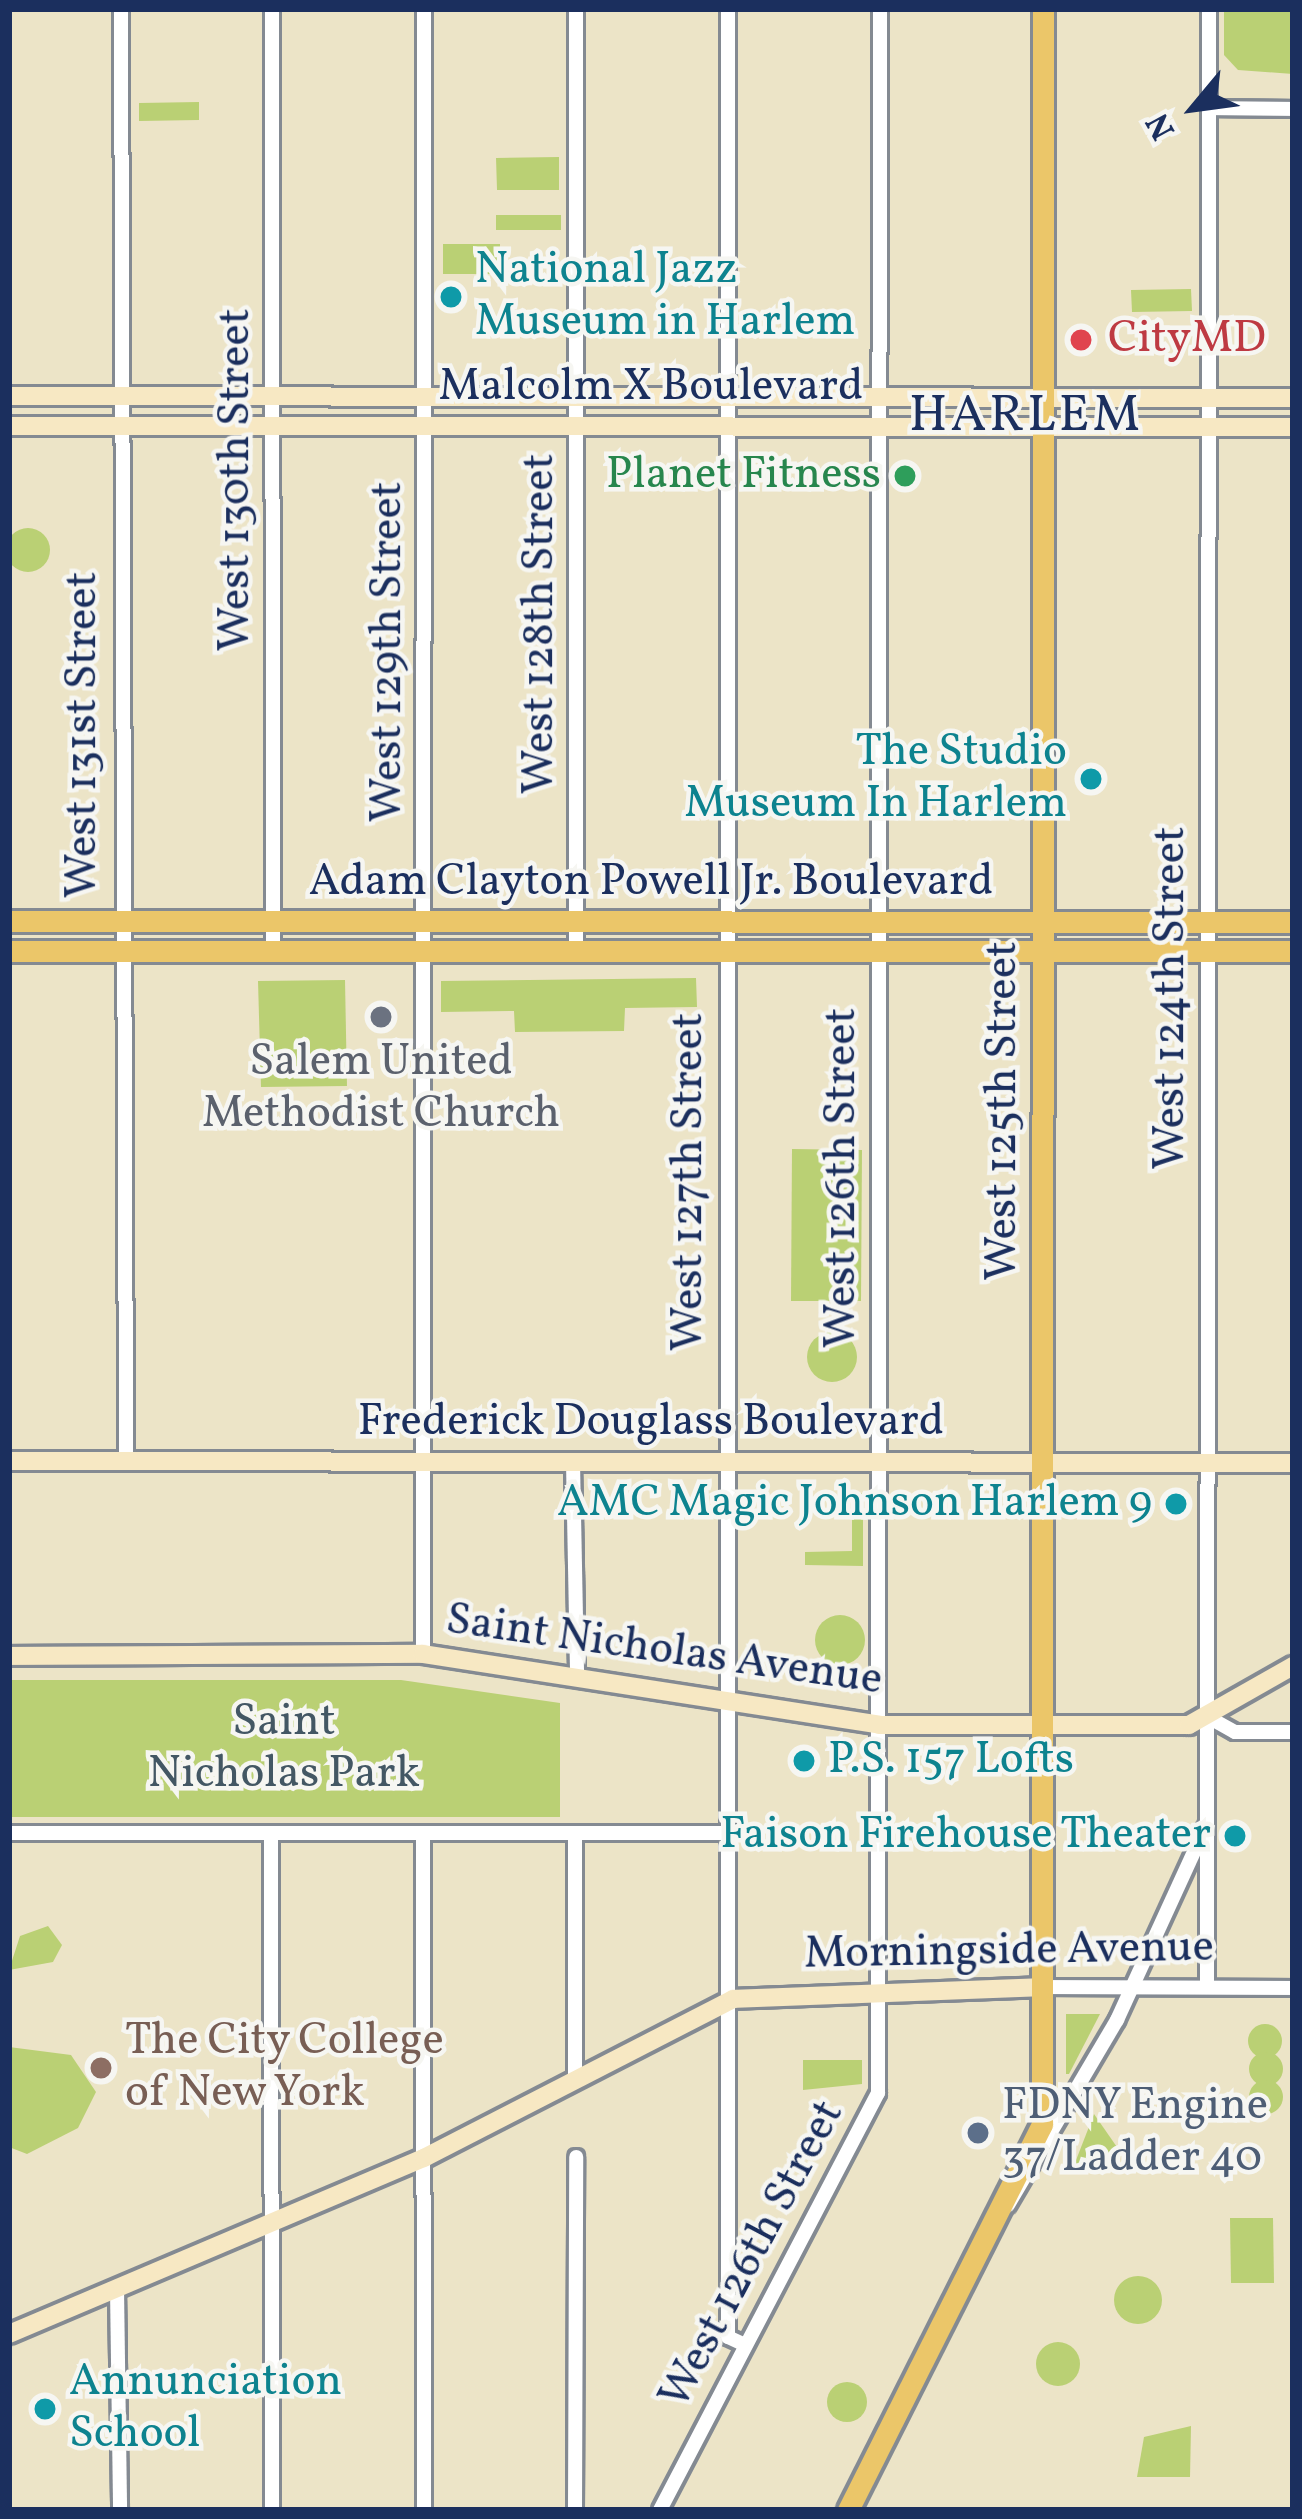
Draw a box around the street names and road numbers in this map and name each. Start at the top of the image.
street label: West 130th Street [210,308,264,652]
street label: Malcolm X Boulevard [439,361,863,415]
street label: West 128th Street [514,454,568,794]
street label: West 129th Street [362,481,416,823]
street label: West 131st Street [57,572,111,898]
street label: West 124th Street [1145,826,1199,1170]
street label: Adam Clayton Powell Jr. Boulevard [309,856,993,910]
street label: West 125th Street [977,941,1031,1281]
street label: West 126th Street [816,1008,870,1348]
street label: West 127th Street [663,1013,717,1351]
street label: Frederick Douglass Boulevard [358,1396,944,1450]
street label: Saint Nicholas Avenue [442,1594,886,1708]
street label: Morningside Avenue [804,1921,1214,1983]
street label: West 126th Street [649,2092,857,2418]

